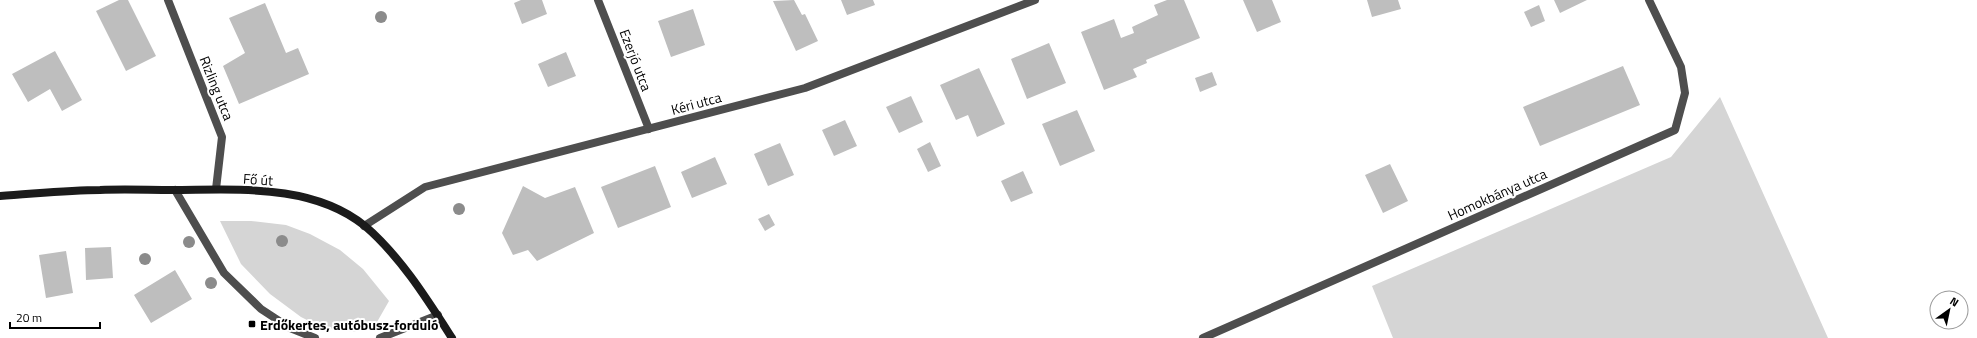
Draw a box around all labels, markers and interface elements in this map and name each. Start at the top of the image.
street label: Ezerjó utca [615,26,657,94]
street label: Rizling utca [195,53,239,123]
street label: Kéri utca [669,86,723,120]
street label: Homokbánya utca [1444,163,1550,225]
street label: Fő út [242,167,274,191]
north arrow [1929,290,1969,330]
text: N [1947,293,1962,310]
scale bar [10,304,100,330]
text: 20 m [16,308,42,327]
place label: Erdőkertes, autóbusz-forduló [260,314,439,335]
marker: Erdőkertes, autóbusz-forduló [247,319,257,329]

